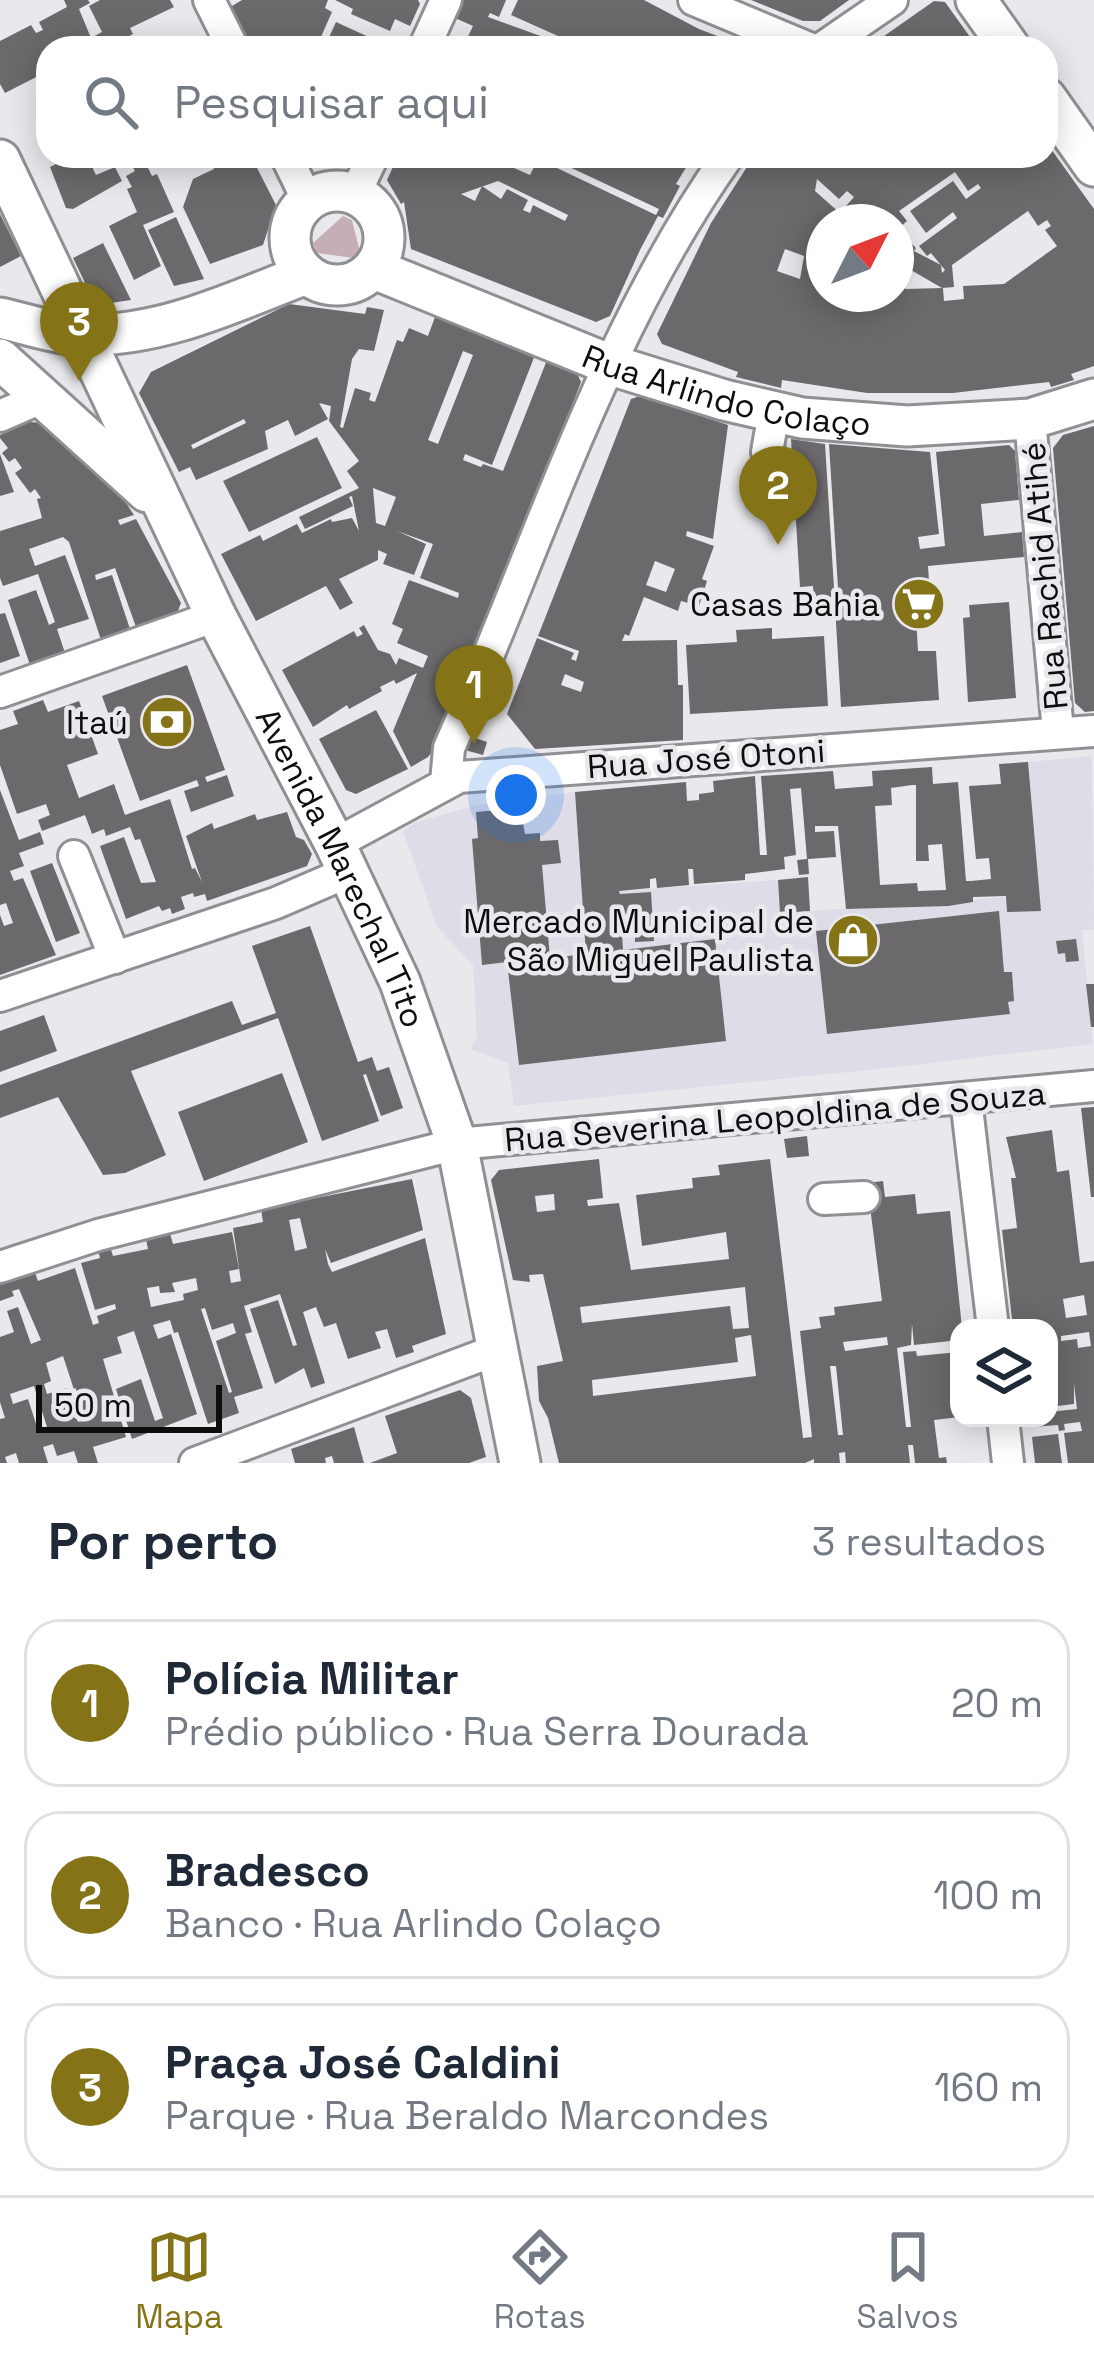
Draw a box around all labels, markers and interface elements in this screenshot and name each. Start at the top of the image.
search box [36,36,1058,168]
icon: search [78,69,144,135]
text: Pesquisar aqui [174,74,489,131]
north arrow [806,204,914,312]
pin: 3 [40,282,118,381]
street label: Rua Arlindo Colaço [576,336,872,445]
street label: Rua Rachid Atihé [1012,440,1078,711]
pin: 2 [739,446,817,545]
supermarket icon: Casas Bahia [891,576,947,632]
place label: Casas Bahia [690,584,880,626]
pin: 1 [435,645,513,744]
bank icon: Itaú [139,694,195,750]
street label: Avenida Marechal Tito [246,701,434,1033]
place label: Itaú [66,702,128,744]
street label: Rua José Otoni [586,730,826,788]
your location [486,765,546,825]
place label: Mercado Municipal de São Miguel Paulista [463,901,814,981]
shop icon: Mercado Municipal de São Miguel Paulista [825,912,881,968]
street label: Rua Severina Leopoldina de Souza [503,1072,1047,1162]
map controls [950,1319,1058,1427]
button: layers [950,1319,1058,1427]
scale bar [36,1379,222,1432]
text: 50 m [54,1385,132,1427]
text: Por perto [48,1509,278,1574]
text: 3 resultados [812,1517,1046,1566]
text: Polícia Militar [165,1650,459,1707]
text: 1 [81,1679,99,1728]
text: 20 m [951,1679,1043,1728]
text: Prédio público · Rua Serra Dourada [165,1707,809,1756]
text: Bradesco [165,1842,370,1899]
text: 2 [78,1871,102,1920]
text: 100 m [933,1871,1043,1920]
text: Banco · Rua Arlindo Colaço [165,1899,662,1948]
text: Praça José Caldini [165,2034,560,2091]
text: 3 [78,2063,102,2112]
text: 160 m [934,2063,1043,2112]
text: Parque · Rua Beraldo Marcondes [165,2091,769,2140]
tab: Mapa [135,2224,223,2338]
tab: Rotas [494,2224,586,2338]
tab: Salvos [856,2224,959,2338]

